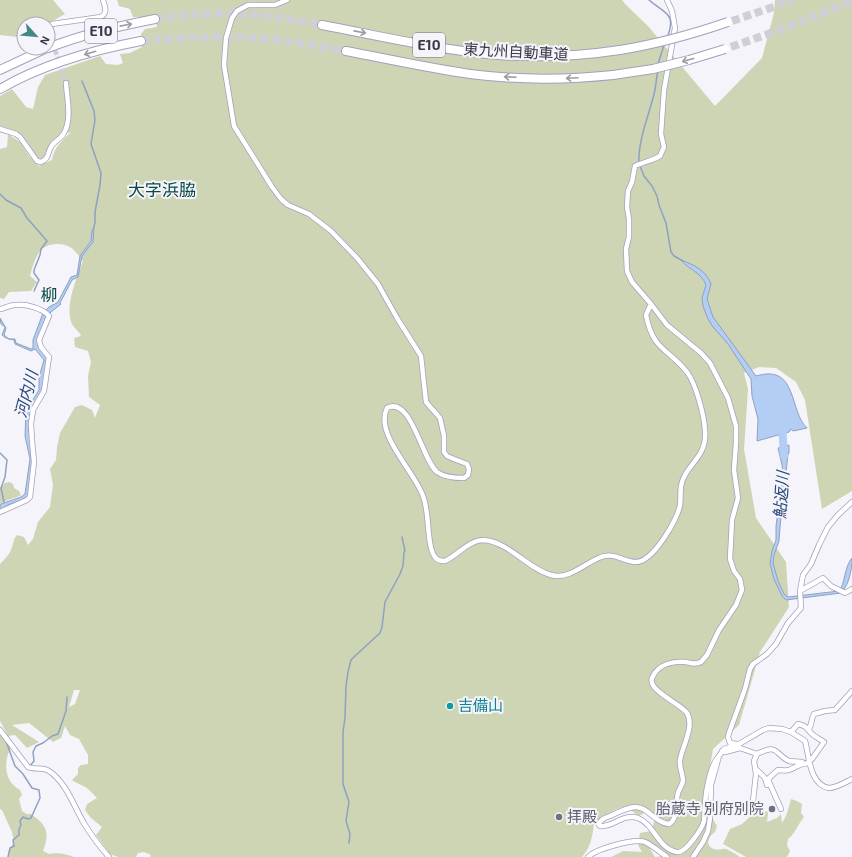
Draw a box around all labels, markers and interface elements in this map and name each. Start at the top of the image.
north arrow [16,16,56,56]
road number: E10 [85,19,117,43]
one-way arrow [119,21,132,29]
one-way arrow [353,29,366,37]
road number: E10 [413,33,445,57]
text: N [38,34,53,47]
street label: 東九州自動車道 [463,39,569,63]
one-way arrow [84,50,97,57]
one-way arrow [682,57,695,65]
one-way arrow [504,74,517,81]
one-way arrow [566,74,579,82]
district label: 大字浜脇 [128,179,196,199]
district label: 柳 [41,284,58,304]
water label: 河内川 [10,366,41,420]
water label: 鮎返川 [769,468,792,520]
place label: 吉備山 [458,696,503,714]
marker: 吉備山 [445,701,455,711]
place label: 胎蔵寺 別府別院 [656,799,764,817]
marker: 胎蔵寺 別府別院 [767,804,777,814]
place label: 拝殿 [567,807,597,825]
marker: 拝殿 [554,812,564,822]

